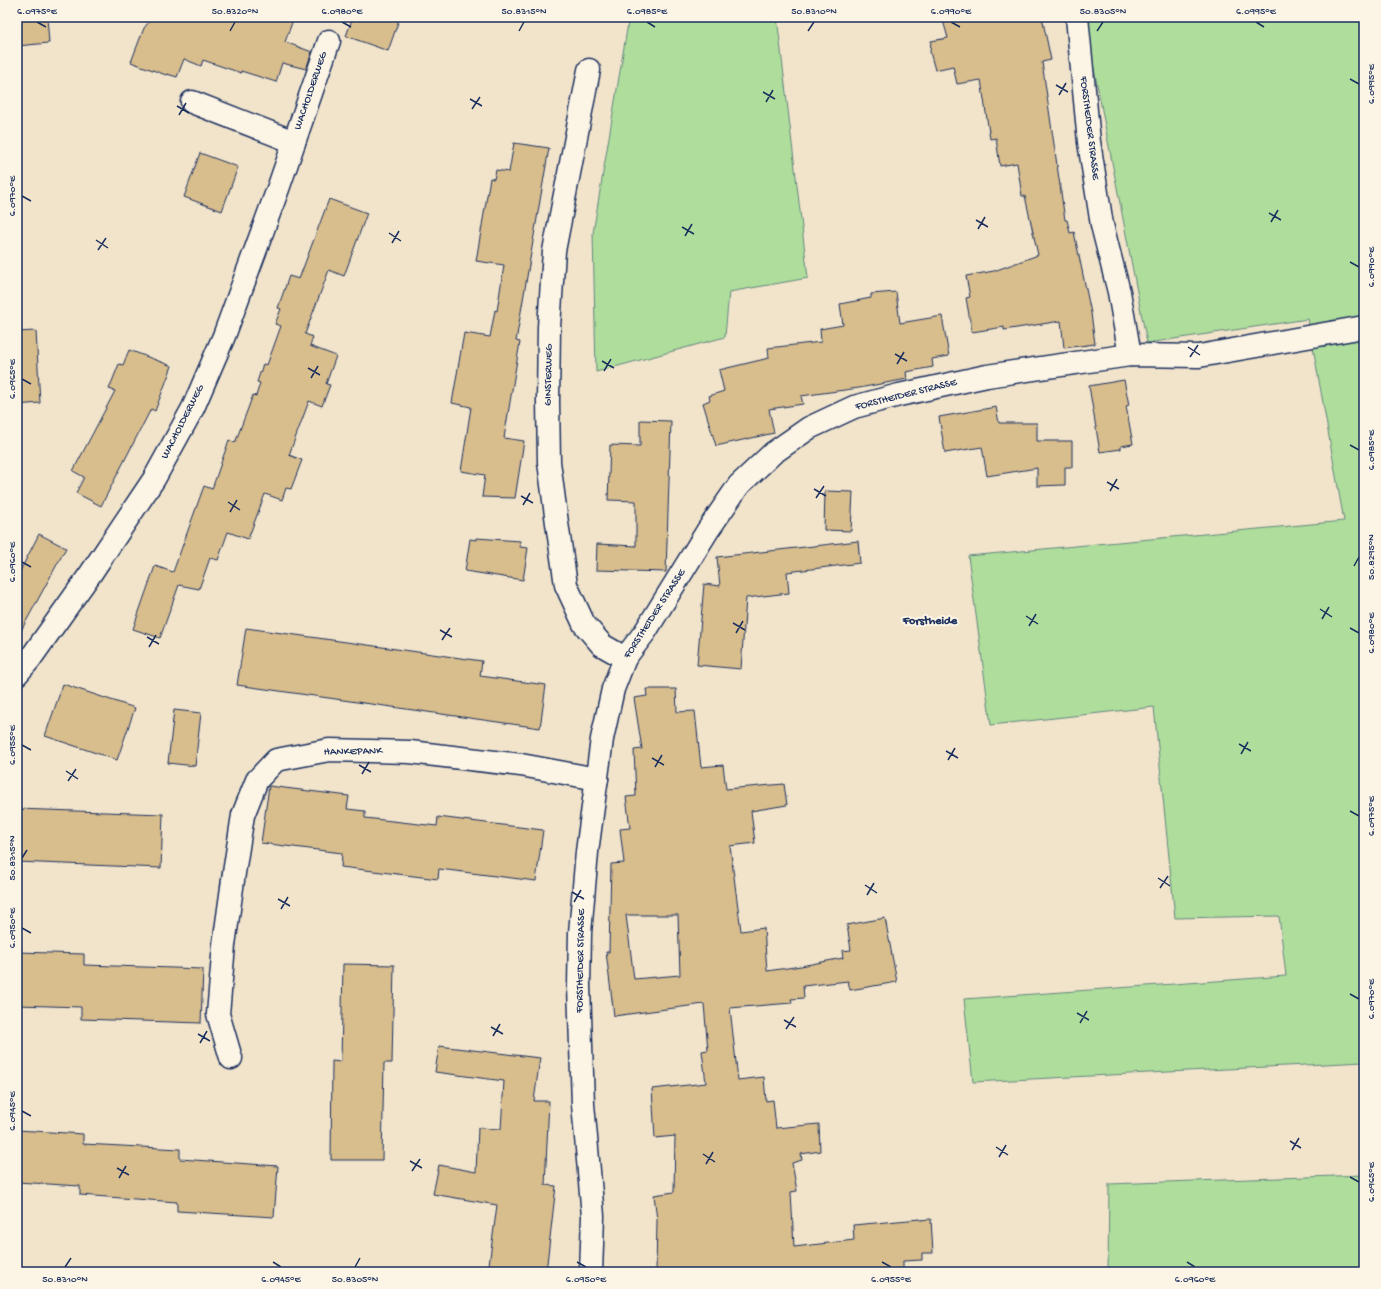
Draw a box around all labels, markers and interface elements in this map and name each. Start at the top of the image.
text: 6.0975°E [17,6,58,18]
text: 50.8320°N [212,6,259,18]
text: 6.0980°E [322,6,363,18]
text: 50.8315°N [501,6,547,18]
text: 6.0985°E [627,6,668,18]
text: 50.8310°N [791,6,837,18]
text: 6.0990°E [931,6,972,18]
text: 50.8305°N [1080,6,1127,18]
text: 6.0995°E [1236,6,1277,18]
street label: WACHOLDERWEG [292,49,330,132]
text: 6.0995°E [1366,63,1378,104]
street label: FORSTHEIDER STRASSE [1077,75,1101,182]
text: 6.0970°E [7,175,19,216]
text: 6.0990°E [1366,246,1378,287]
street label: GINSTERWEG [542,343,556,406]
text: 6.0965°E [7,358,19,399]
street label: FORSTHEIDER STRASSE [853,376,959,414]
street label: WACHOLDERWEG [159,382,207,461]
text: 6.0985°E [1366,429,1378,470]
text: 50.8295°N [1366,534,1378,580]
text: 6.0960°E [7,541,19,582]
street label: FORSTHEIDER STRASSE [621,566,689,662]
text: 6.0980°E [1366,612,1378,653]
district label: Forstheide [902,615,958,629]
text: 6.0955°E [7,724,19,765]
street label: HANKEPANK [324,745,384,759]
text: 6.0975°E [1366,795,1378,836]
text: 50.8315°N [7,835,19,881]
text: 6.0950°E [7,907,19,948]
street label: FORSTHEIDER STRASSE [574,908,588,1014]
text: 6.0970°E [1366,978,1378,1019]
text: 6.0945°E [7,1090,19,1131]
text: 6.0965°E [1366,1161,1378,1202]
text: 50.8310°N [42,1274,88,1286]
text: 6.0945°E [261,1274,302,1286]
text: 50.8305°N [332,1274,379,1286]
text: 6.0950°E [566,1274,607,1286]
text: 6.0955°E [871,1274,912,1286]
text: 6.0960°E [1175,1274,1216,1286]

